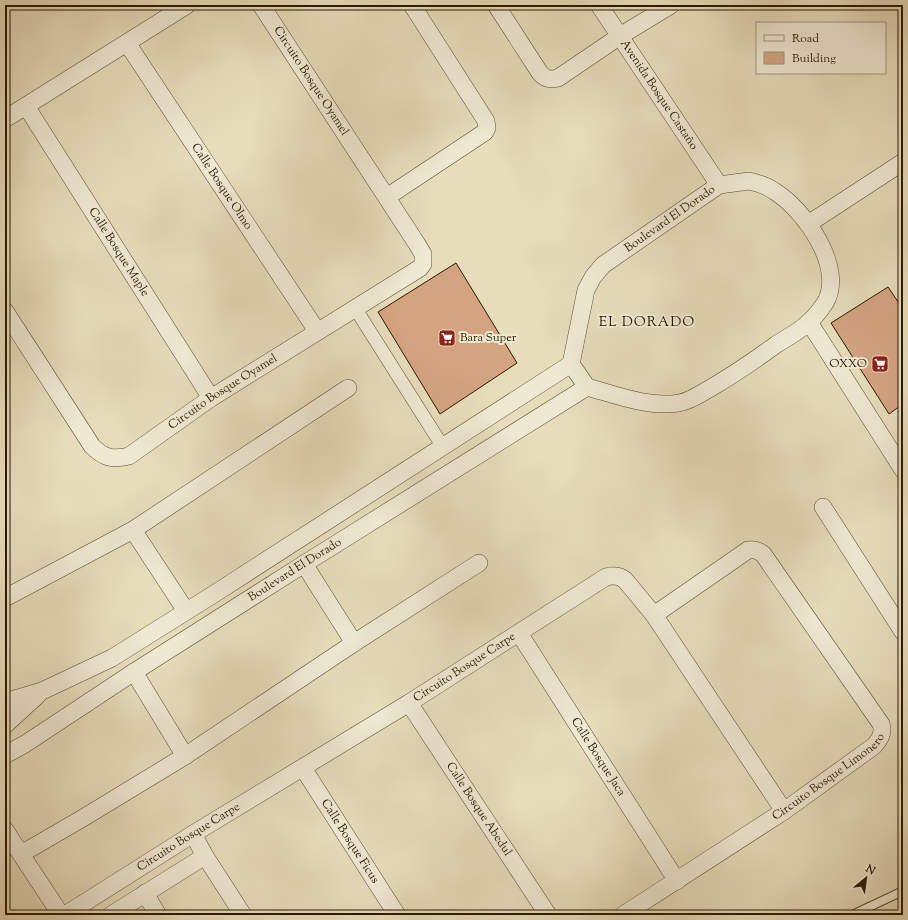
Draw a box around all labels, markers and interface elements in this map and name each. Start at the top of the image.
legend [756,22,886,74]
street label: Circuito Bosque Oyamel [269,23,354,140]
text: Road [792,30,819,48]
street label: Avenida Bosque Castaño [615,36,703,154]
text: Building [792,50,836,68]
street label: Calle Bosque Olmo [187,140,257,234]
street label: Boulevard El Dorado [621,181,720,257]
street label: Calle Bosque Maple [84,204,154,300]
district label: EL DORADO [599,313,695,333]
supermarket icon: Bara Super [437,328,457,348]
place label: Bara Super [460,329,517,347]
street label: Circuito Bosque Oyamel [165,349,282,434]
supermarket icon: OXXO [870,354,890,374]
place label: OXXO [829,355,867,373]
street label: Boulevard El Dorado [245,533,346,606]
street label: Circuito Bosque Carpe [410,628,520,707]
street label: Calle Bosque Jaca [566,714,630,800]
street label: Circuito Bosque Limonero [769,730,890,825]
street label: Calle Bosque Abedul [441,759,516,860]
street label: Calle Bosque Ficus [316,795,384,887]
street label: Circuito Bosque Carpe [133,798,244,876]
north arrow [846,858,886,898]
text: N [862,861,878,879]

